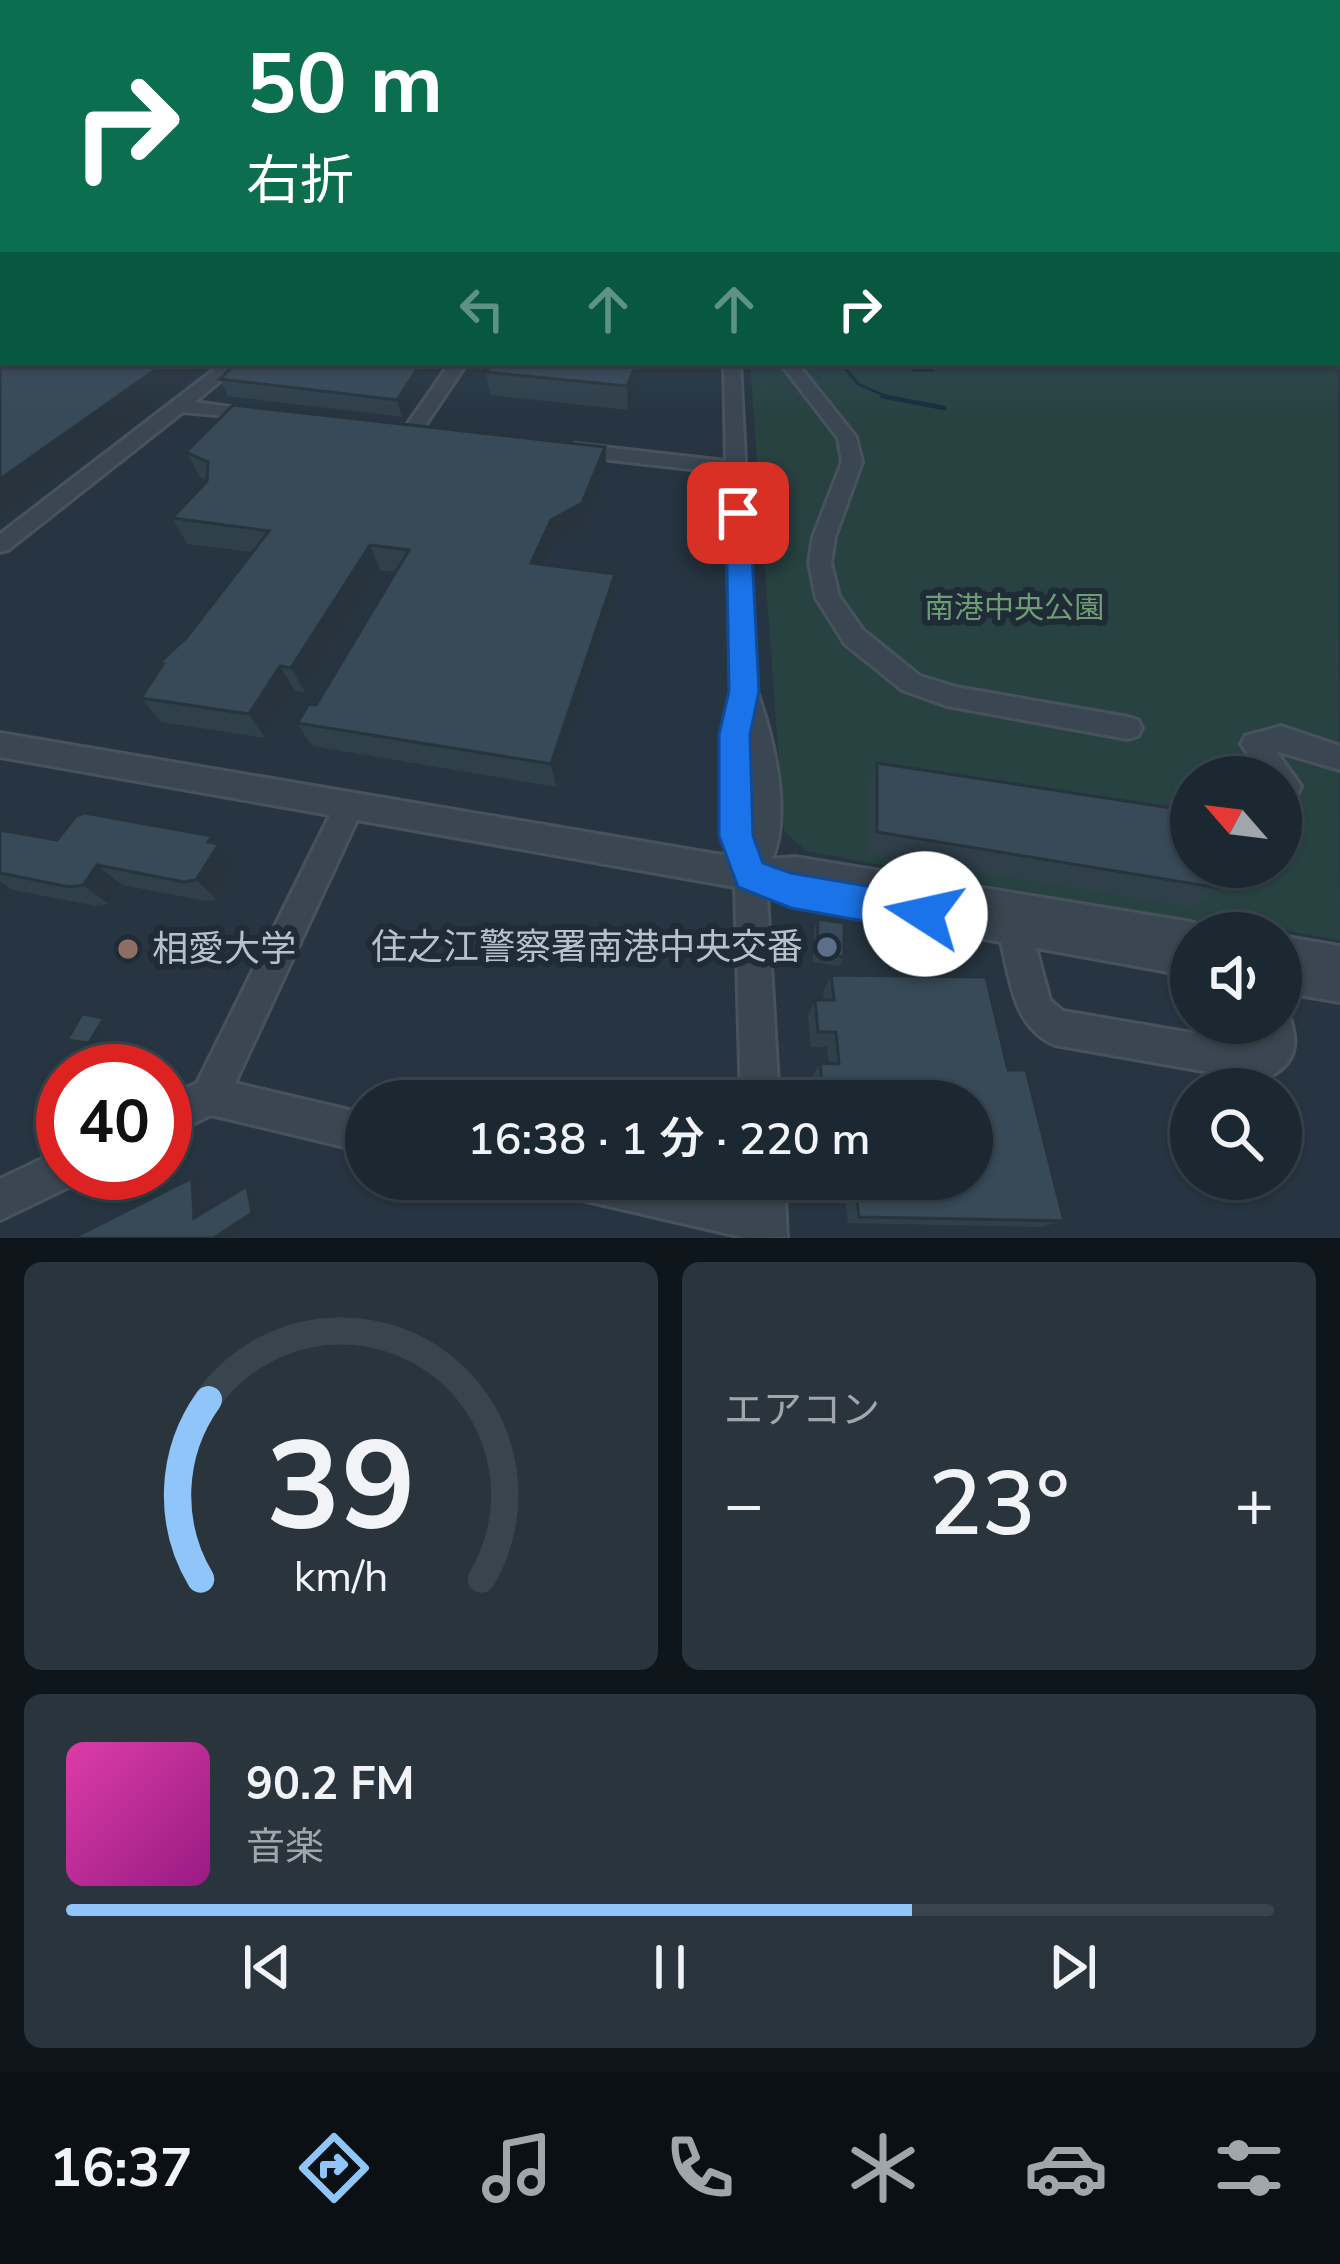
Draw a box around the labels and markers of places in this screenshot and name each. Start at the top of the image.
pin [687,462,789,564]
place label: 住之江警察署南港中央交番 [371,923,803,972]
place label: 相愛大学 [152,925,296,974]
marker: 住之江警察署南港中央交番 [814,934,840,960]
marker: 相愛大学 [115,936,141,962]

